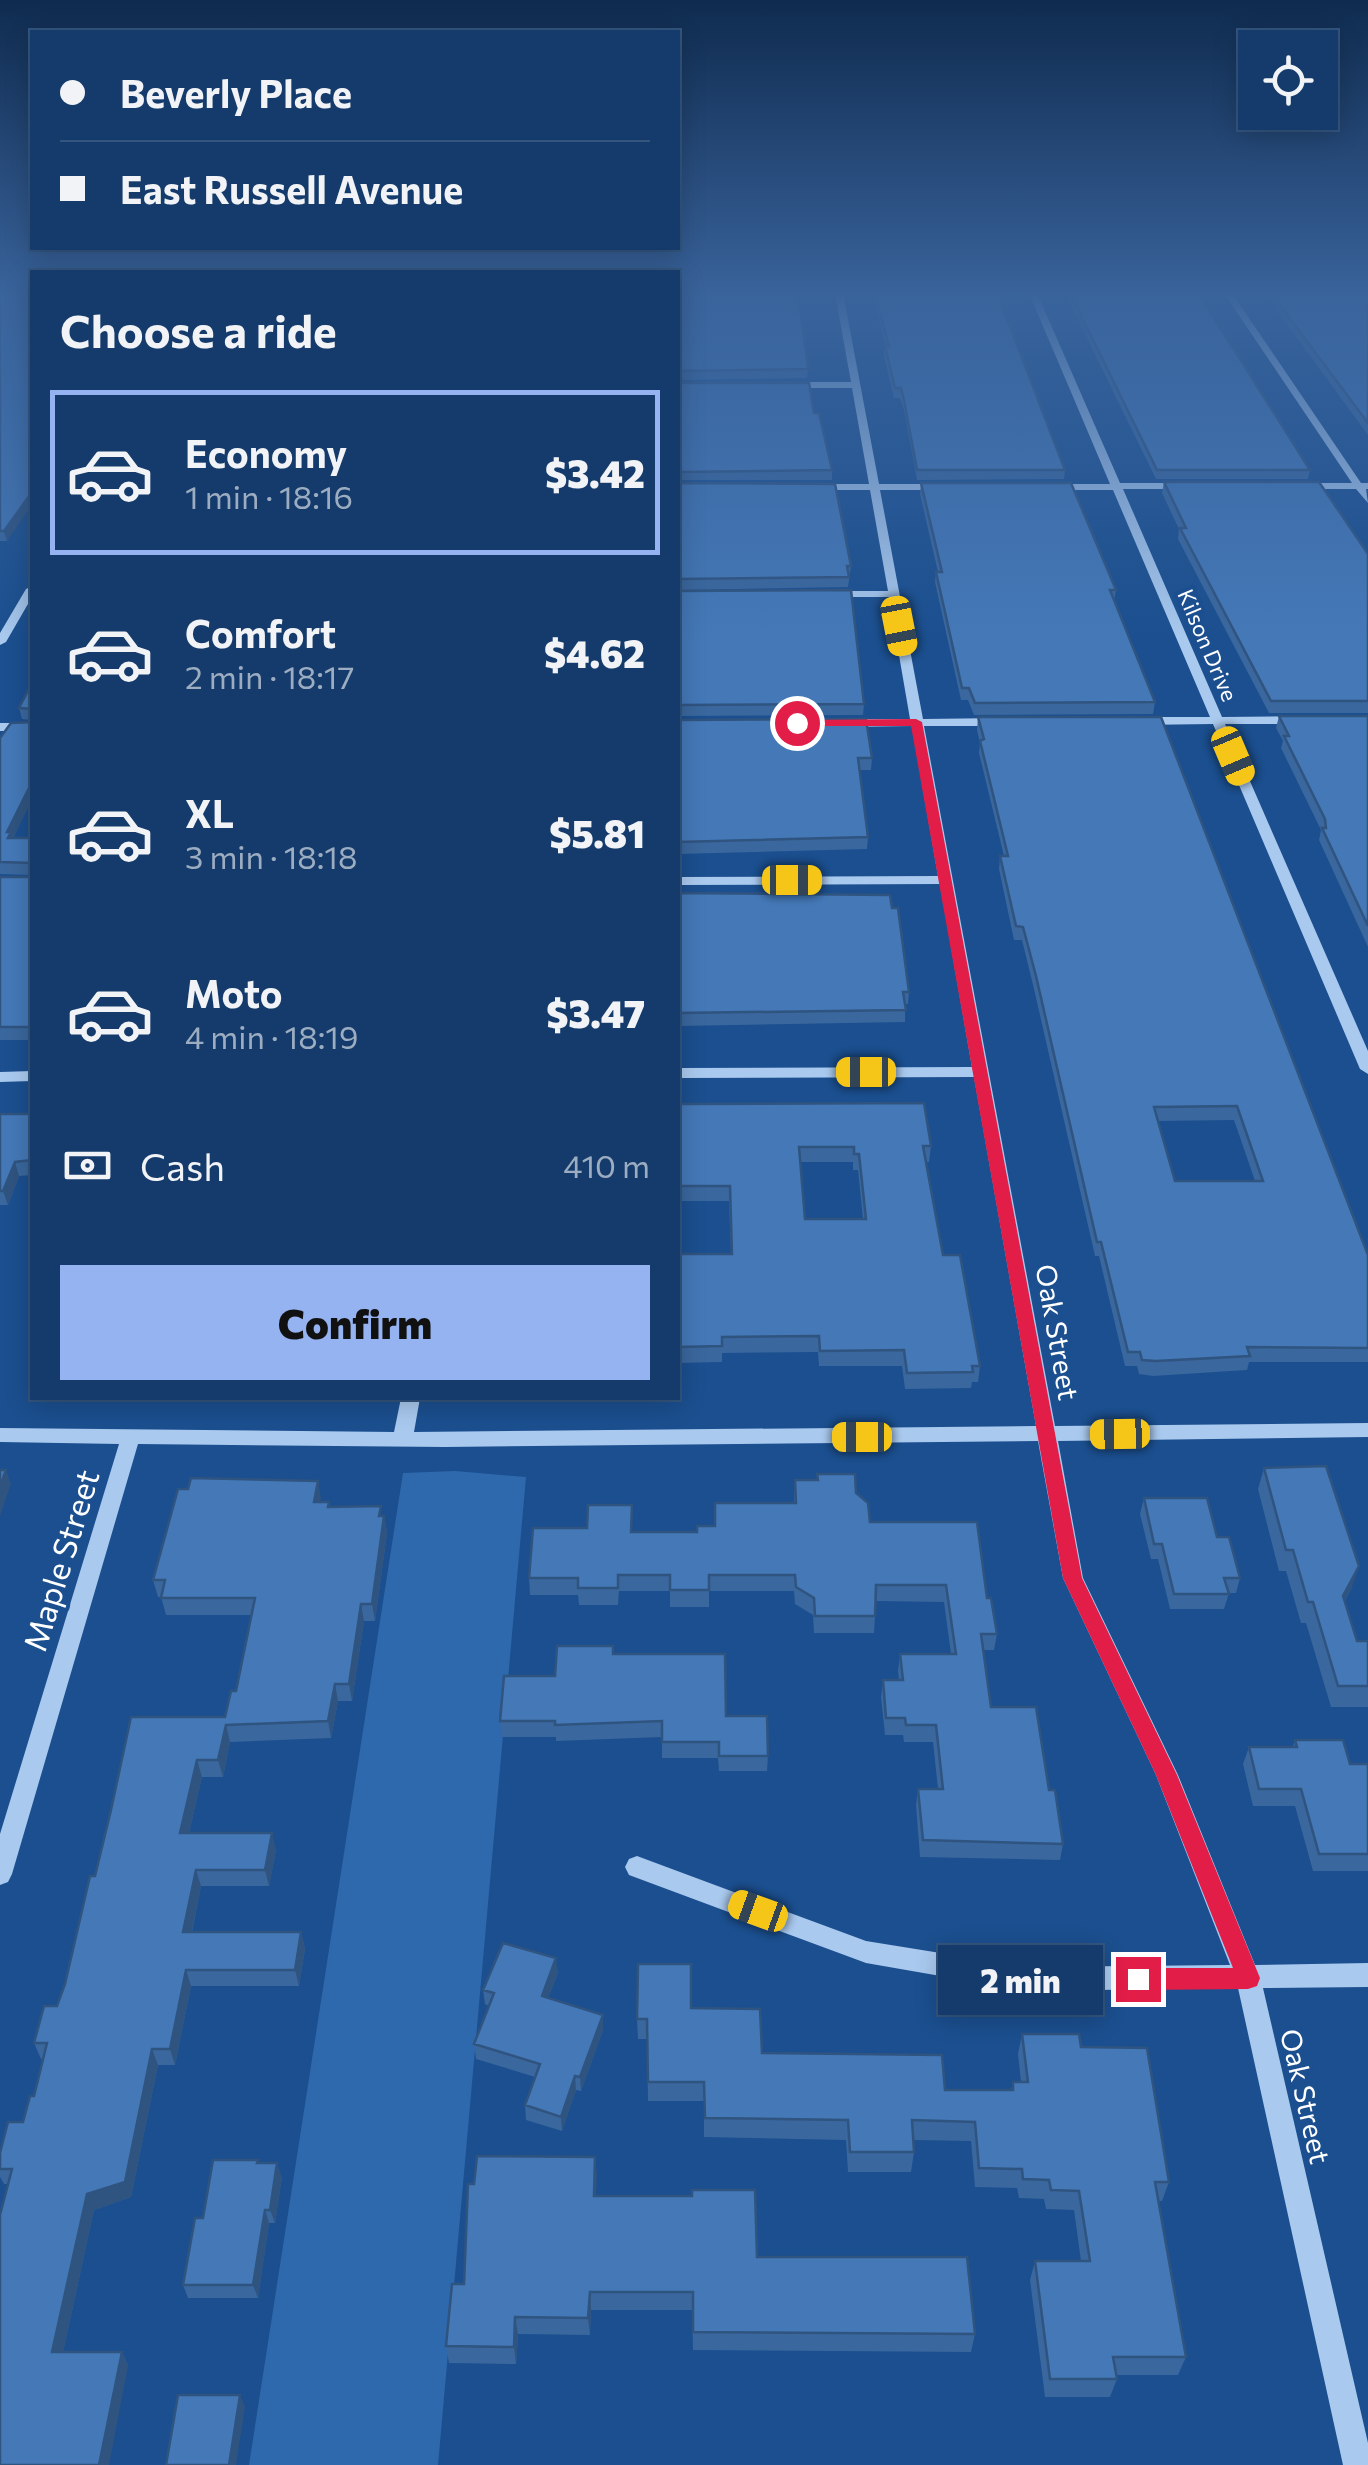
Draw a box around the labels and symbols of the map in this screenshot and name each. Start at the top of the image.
street label: Kilson Drive [1172,585,1244,705]
car [879,594,919,658]
route start [775,701,820,746]
car [1207,723,1259,789]
car [762,865,822,895]
car [836,1057,896,1087]
street label: Oak Street [1029,1261,1087,1403]
car [1090,1418,1150,1450]
car [832,1422,892,1452]
street label: Maple Street [13,1464,107,1656]
car [725,1887,791,1935]
callout: 2 min [938,1944,1103,2014]
route end [1116,1957,1161,2002]
street label: Oak Street [1274,2025,1338,2167]

